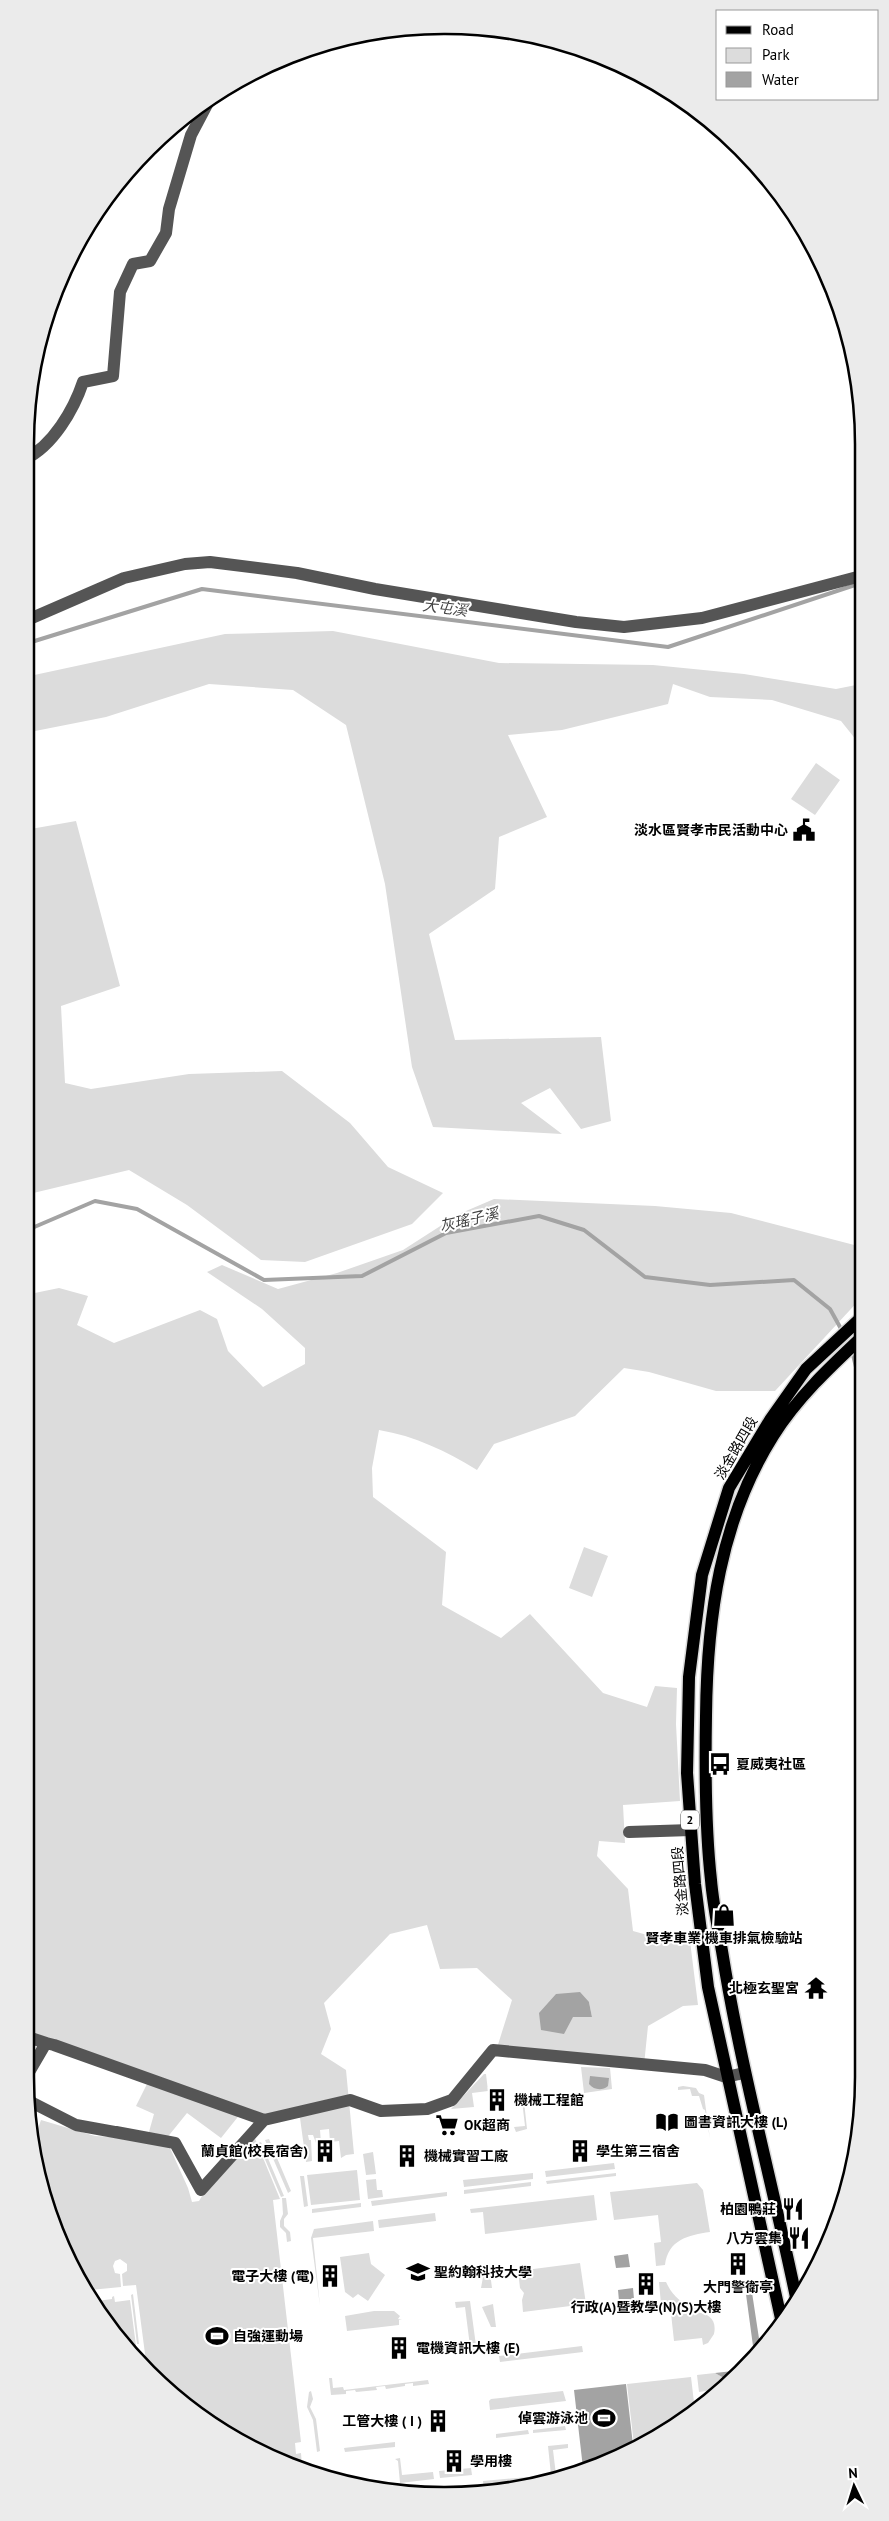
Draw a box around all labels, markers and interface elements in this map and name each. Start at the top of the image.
legend [716,10,879,100]
text: Road [762,20,794,39]
text: Park [762,45,790,64]
text: Water [762,70,799,89]
water label: 大屯溪 [422,595,471,620]
public building icon: 淡水區賢孝市民活動中心 [791,817,817,843]
place label: 淡水區賢孝市民活動中心 [634,821,788,839]
water label: 灰瑤子溪 [438,1203,502,1236]
street label: 淡金路四段 [711,1413,761,1483]
bus stop icon: 夏威夷社區 [707,1751,733,1777]
place label: 夏威夷社區 [736,1755,806,1773]
road number: 2 [681,1810,699,1830]
street label: 淡金路四段 [668,1845,692,1917]
shop icon: 賢孝車業 機車排氣檢驗站 [711,1902,737,1928]
place label: 賢孝車業 機車排氣檢驗站 [645,1929,803,1947]
temple icon: 北極玄聖宮 [803,1975,829,2001]
place label: 北極玄聖宮 [729,1979,799,1997]
building icon: 機械工程館 [484,2087,510,2113]
place label: 機械工程館 [514,2091,584,2109]
library icon: 圖書資訊大樓 (L) [654,2109,680,2135]
supermarket icon: OK超商 [434,2112,460,2138]
place label: 圖書資訊大樓 (L) [684,2113,788,2131]
place label: OK超商 [464,2116,510,2134]
building icon: 蘭貞館(校長宿舍) [312,2138,338,2164]
building icon: 學生第三宿舍 [567,2138,593,2164]
place label: 蘭貞館(校長宿舍) [201,2142,308,2160]
place label: 學生第三宿舍 [596,2142,680,2160]
building icon: 機械實習工廠 [394,2143,420,2169]
place label: 機械實習工廠 [424,2147,508,2165]
restaurant icon: 柏園鴨莊 [780,2196,806,2222]
place label: 柏園鴨莊 [720,2200,776,2218]
restaurant icon: 八方雲集 [786,2225,812,2251]
place label: 八方雲集 [726,2229,782,2247]
building icon: 大門警衛亭 [725,2251,751,2277]
school or university icon: 聖約翰科技大學 [405,2259,431,2285]
building icon: 電子大樓 (電) [317,2263,343,2289]
place label: 聖約翰科技大學 [434,2263,532,2281]
place label: 電子大樓 (電) [231,2267,314,2285]
building icon: 行政(A)暨教學(N)(S)大樓 [633,2271,659,2297]
place label: 大門警衛亭 [703,2278,773,2296]
place label: 行政(A)暨教學(N)(S)大樓 [571,2298,721,2316]
sports icon: 自強運動場 [204,2323,230,2349]
place label: 自強運動場 [233,2327,303,2345]
building icon: 電機資訊大樓 (E) [386,2335,412,2361]
place label: 電機資訊大樓 (E) [416,2339,520,2357]
sports icon: 倬雲游泳池 [591,2405,617,2431]
building icon: 工管大樓 ( I ) [425,2408,451,2434]
place label: 倬雲游泳池 [518,2409,588,2427]
place label: 工管大樓 ( I ) [342,2412,422,2430]
building icon: 學用樓 [441,2448,467,2474]
place label: 學用樓 [470,2452,512,2470]
north arrow [829,2461,879,2511]
text: N [848,2464,858,2482]

